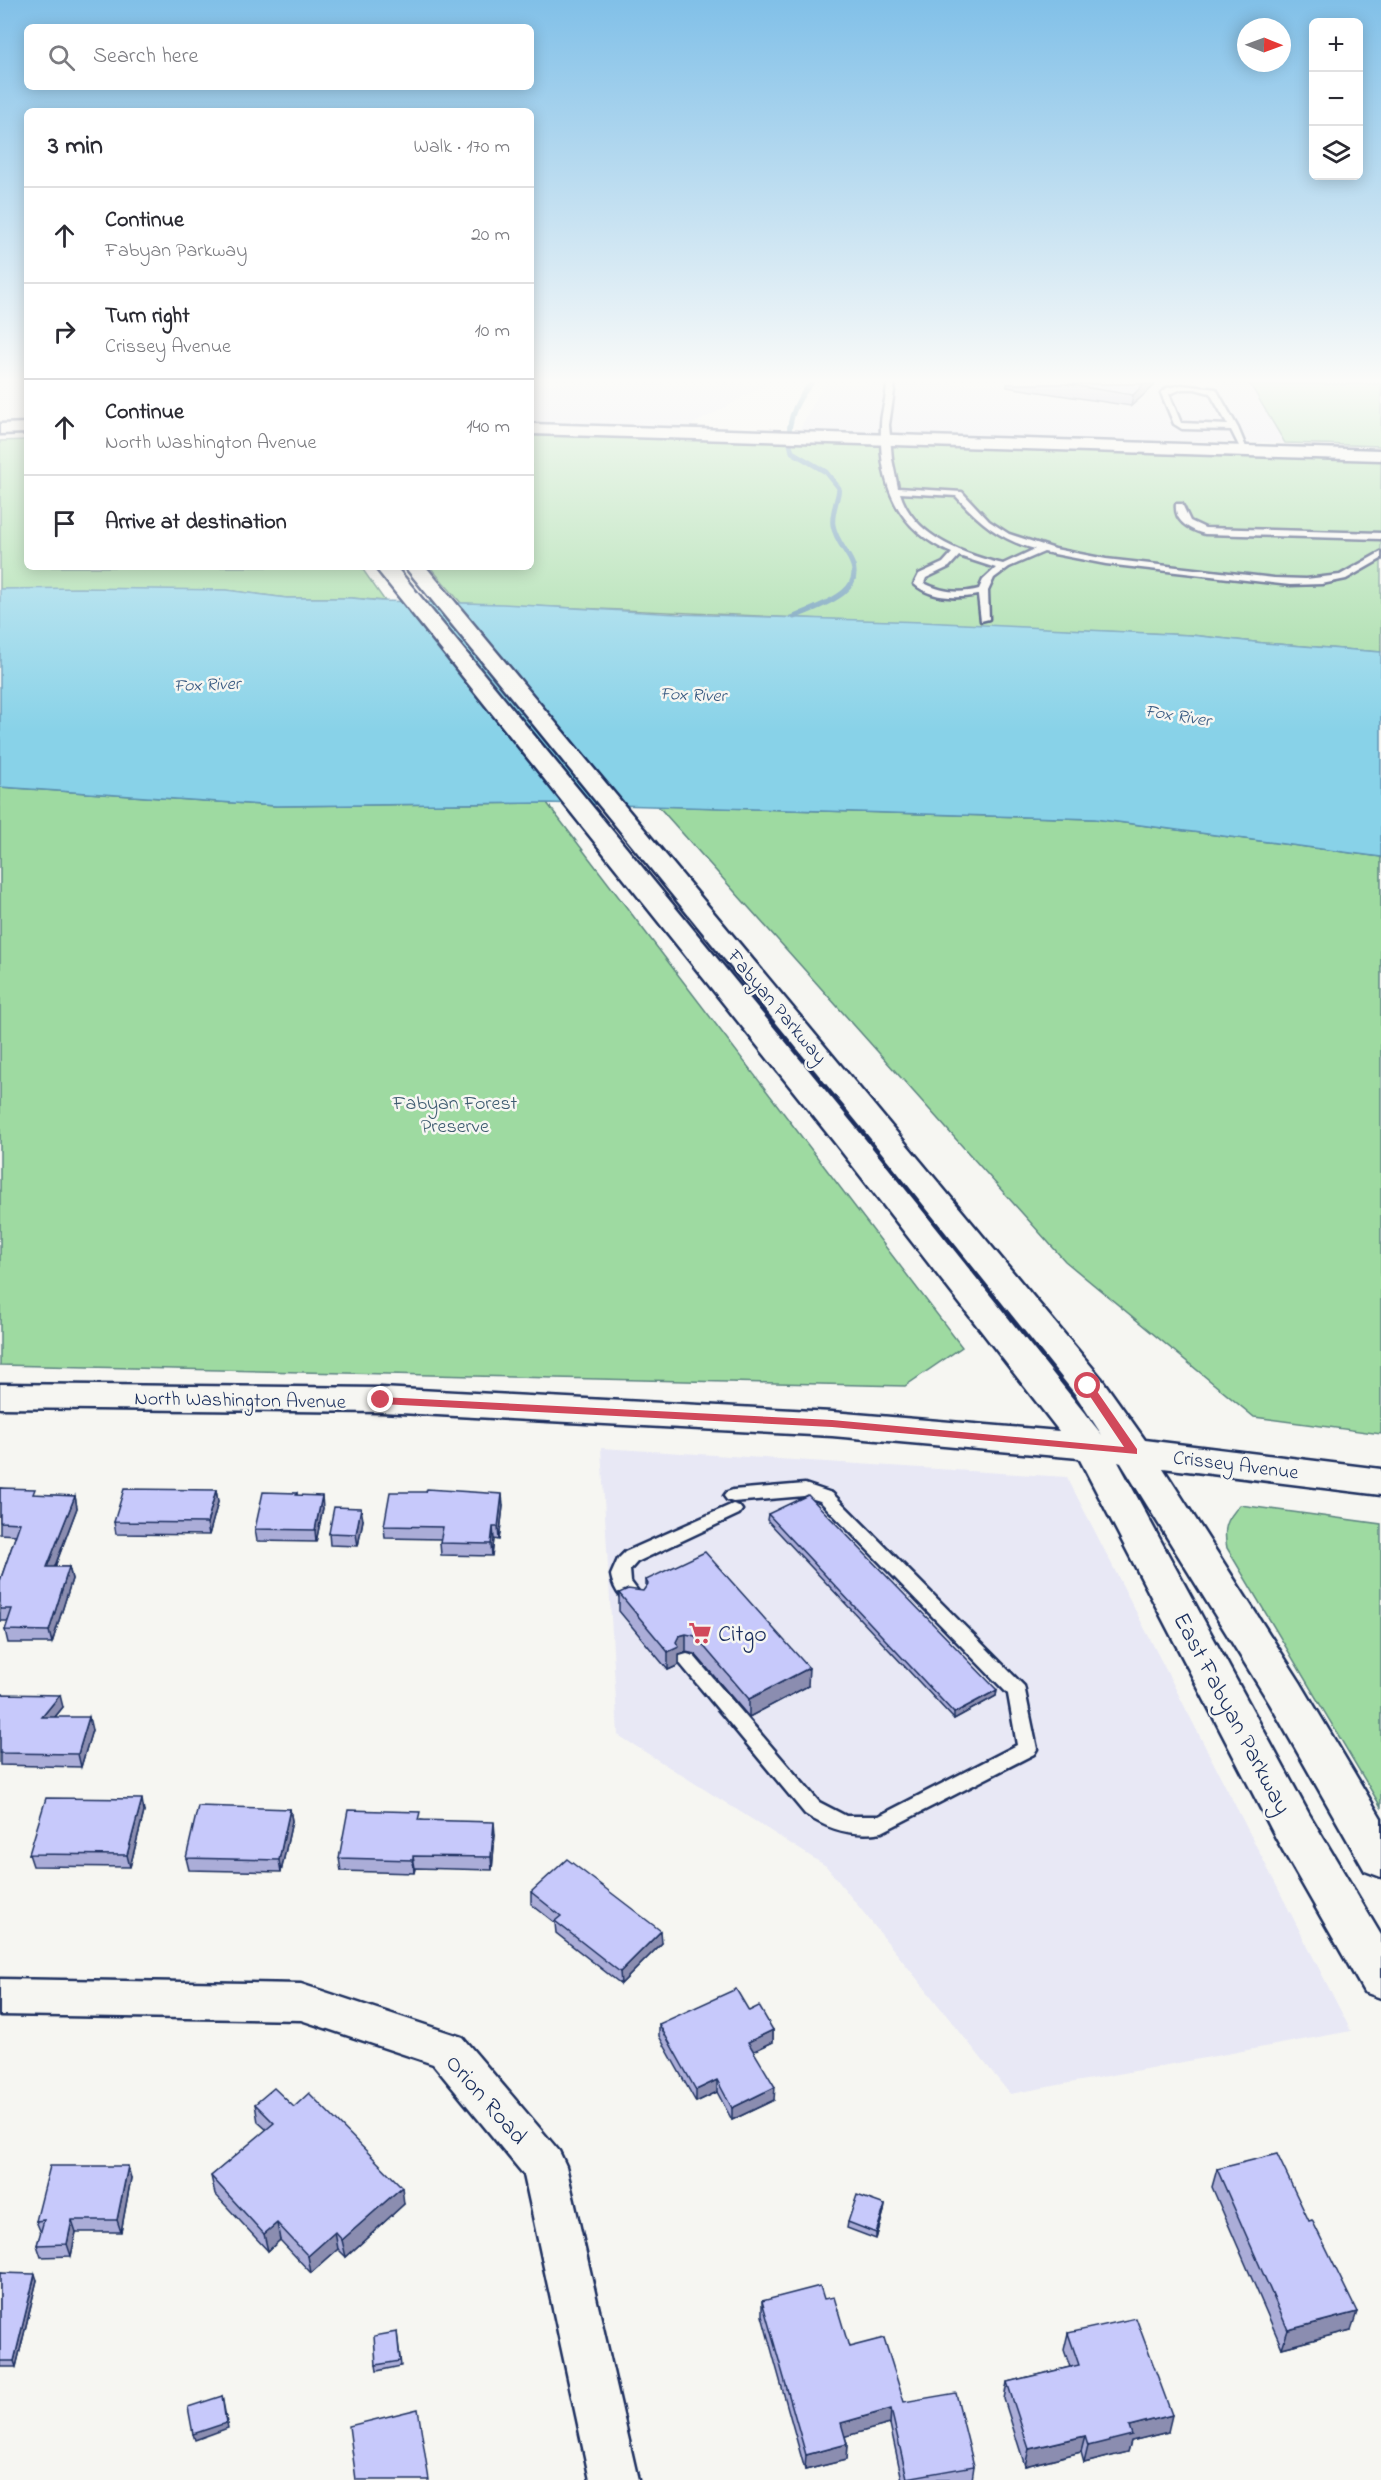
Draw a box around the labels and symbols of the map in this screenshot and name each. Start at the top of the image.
north arrow [1237,18,1291,72]
water label: Fox River [173,672,243,700]
water label: Fox River [659,682,729,710]
water label: Fox River [1143,699,1215,735]
street label: Fabyan Parkway [719,943,833,1071]
park label: Fabyan Forest Preserve [392,1090,518,1142]
route start [1074,1372,1100,1398]
street label: North Washington Avenue [134,1385,346,1419]
route end [367,1386,393,1412]
street label: Crissey Avenue [1171,1444,1300,1489]
street label: East Fabyan Parkway [1162,1607,1299,1822]
place label: Citgo [718,1618,767,1653]
supermarket icon: Citgo [687,1620,713,1646]
street label: Orion Road [436,2048,535,2154]

